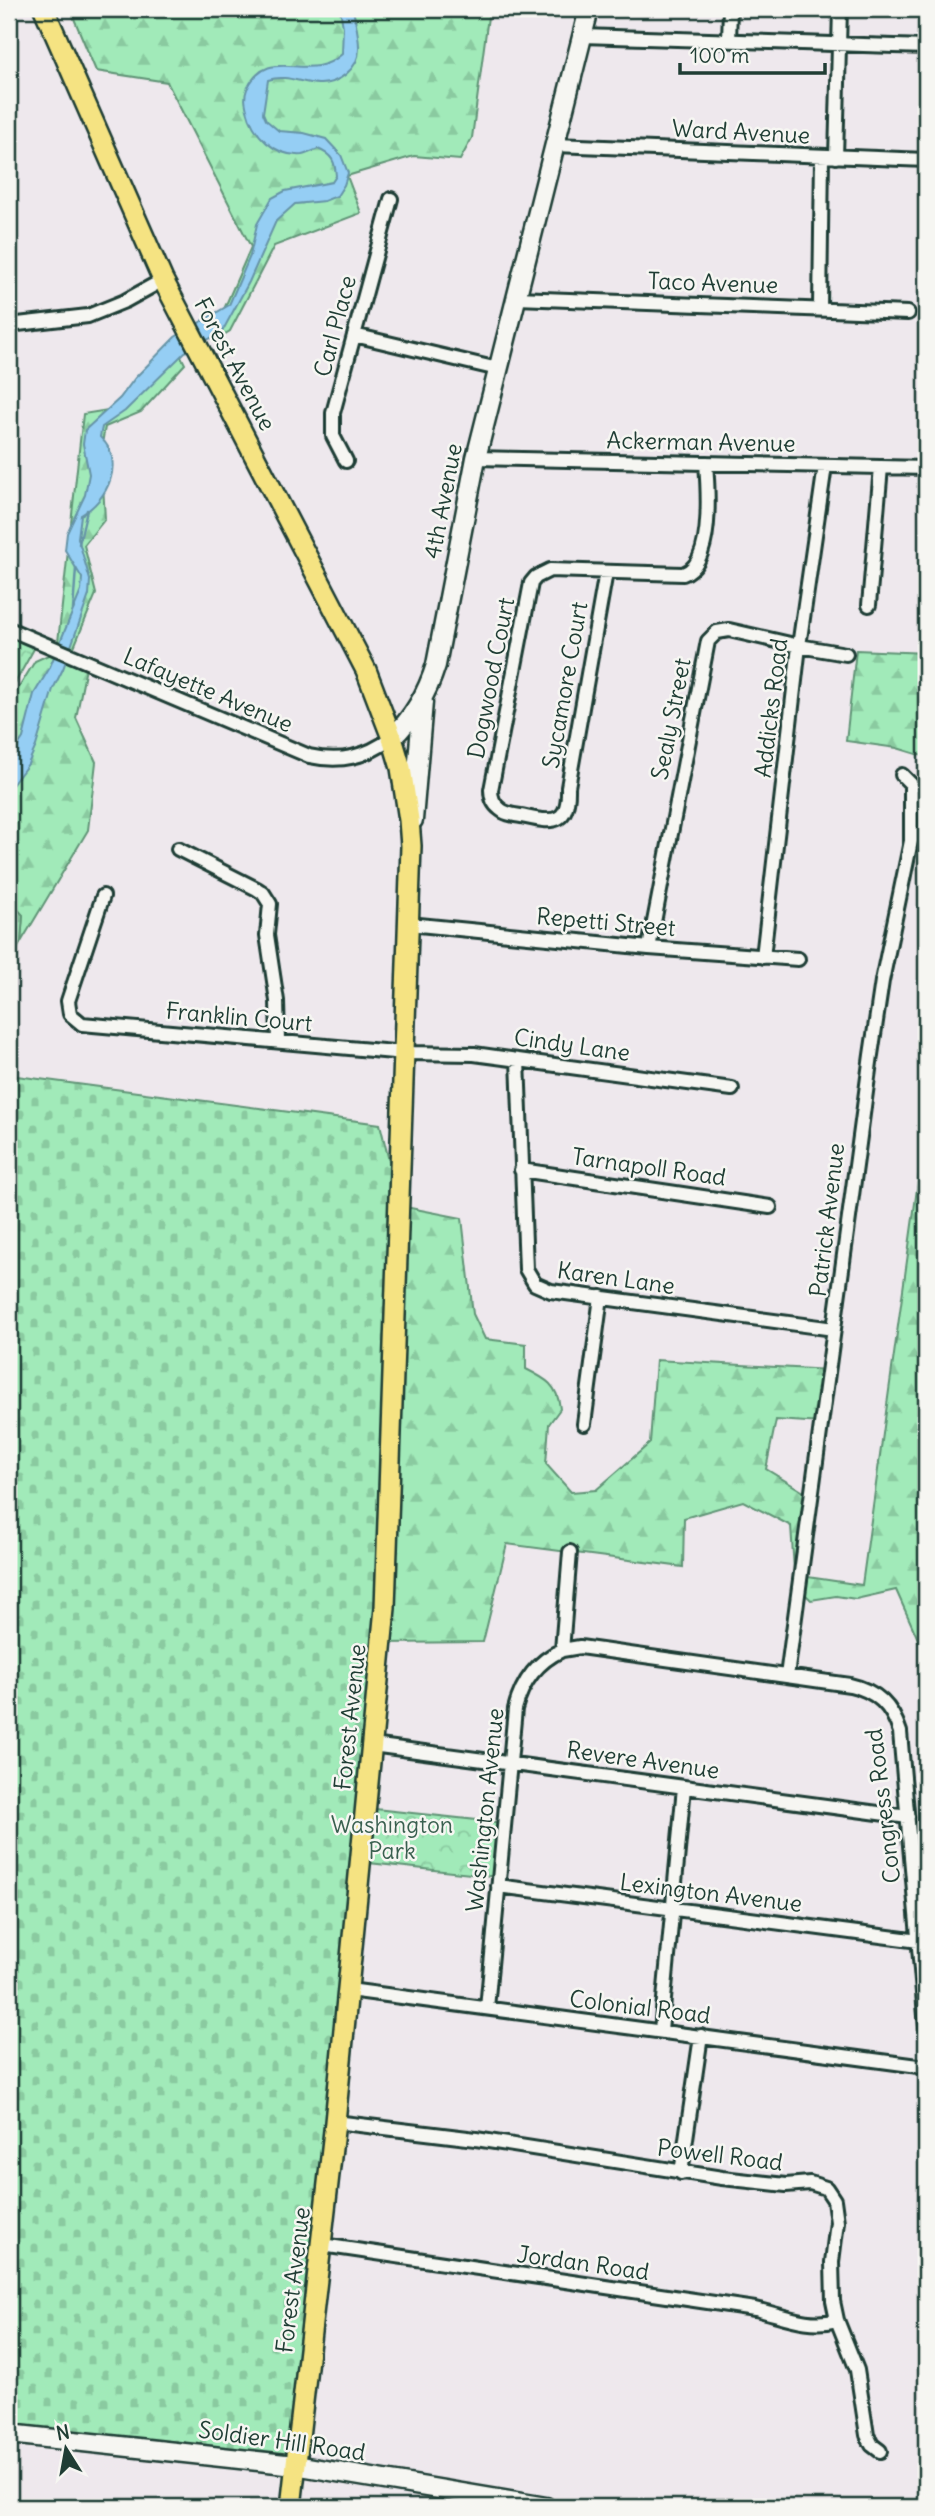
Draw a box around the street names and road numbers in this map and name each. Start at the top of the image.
street label: Ward Avenue [671,113,811,150]
street label: Taco Avenue [647,266,779,299]
street label: Carl Place [307,272,362,380]
street label: Forest Avenue [188,292,283,435]
street label: Ackerman Avenue [606,425,796,458]
street label: 4th Avenue [417,441,468,561]
street label: Dogwood Court [461,595,520,761]
street label: Sycamore Court [536,599,593,770]
street label: Addicks Road [748,637,793,779]
street label: Lafayette Avenue [119,641,297,738]
street label: Sealy Street [645,655,697,782]
street label: Repetti Street [535,901,677,942]
street label: Franklin Court [165,996,314,1037]
street label: Cindy Lane [512,1022,632,1067]
street label: Tarnapoll Road [570,1141,728,1192]
street label: Patrick Avenue [803,1141,850,1298]
street label: Karen Lane [555,1255,677,1300]
street label: Forest Avenue [327,1642,372,1791]
street label: Washington Avenue [459,1707,510,1913]
street label: Congress Road [859,1727,906,1885]
street label: Revere Avenue [565,1734,721,1785]
street label: Lexington Avenue [618,1867,804,1918]
street label: Colonial Road [568,1983,712,2030]
street label: Powell Road [656,2132,785,2177]
street label: Forest Avenue [269,2205,316,2355]
street label: Jordan Road [515,2239,651,2286]
street label: Soldier Hill Road [197,2414,367,2467]

